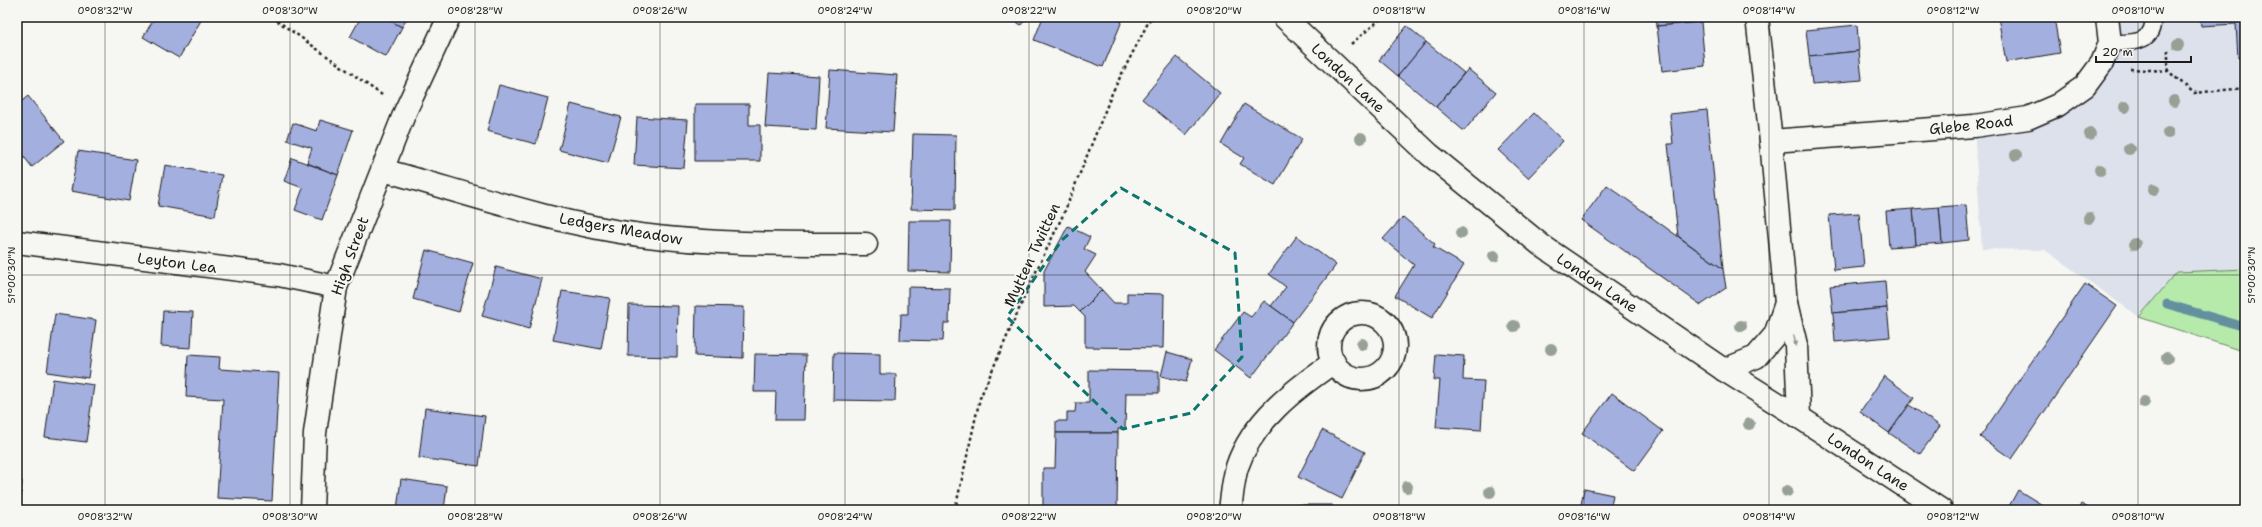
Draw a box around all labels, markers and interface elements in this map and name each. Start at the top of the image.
text: 0°08'32"W [77,4,133,17]
text: 0°08'30"W [262,4,318,17]
text: 0°08'28"W [447,4,503,17]
text: 0°08'26"W [633,4,688,17]
text: 0°08'24"W [817,4,873,17]
text: 0°08'22"W [1001,4,1057,17]
text: 0°08'20"W [1186,4,1242,17]
text: 0°08'18"W [1372,4,1426,17]
text: 0°08'16"W [1558,4,1611,17]
text: 0°08'14"W [1743,4,1796,17]
text: 0°08'12"W [1927,4,1980,17]
text: 0°08'10"W [2111,4,2165,17]
scale bar [2096,38,2191,64]
street label: London Lane [1307,39,1389,117]
text: 20 m [2102,44,2133,60]
street label: Glebe Road [1928,111,2014,139]
street label: Mytten Twitten [999,200,1065,310]
street label: Ledgers Meadow [558,208,684,250]
street label: High Street [326,214,374,298]
text: 51°00'30"N [5,247,18,303]
text: 51°00'30"N [2245,247,2258,303]
street label: Leyton Lea [136,248,218,278]
street label: London Lane [1553,248,1641,318]
one-way arrow [1792,335,1798,347]
street label: London Lane [1823,428,1913,496]
text: 0°08'32"W [77,510,133,523]
text: 0°08'30"W [262,510,318,523]
text: 0°08'28"W [447,510,503,523]
text: 0°08'26"W [633,510,688,523]
text: 0°08'24"W [817,510,873,523]
text: 0°08'22"W [1001,510,1057,523]
text: 0°08'20"W [1186,510,1242,523]
text: 0°08'18"W [1372,510,1426,523]
text: 0°08'16"W [1558,510,1611,523]
text: 0°08'14"W [1743,510,1796,523]
text: 0°08'12"W [1927,510,1980,523]
text: 0°08'10"W [2111,510,2165,523]

